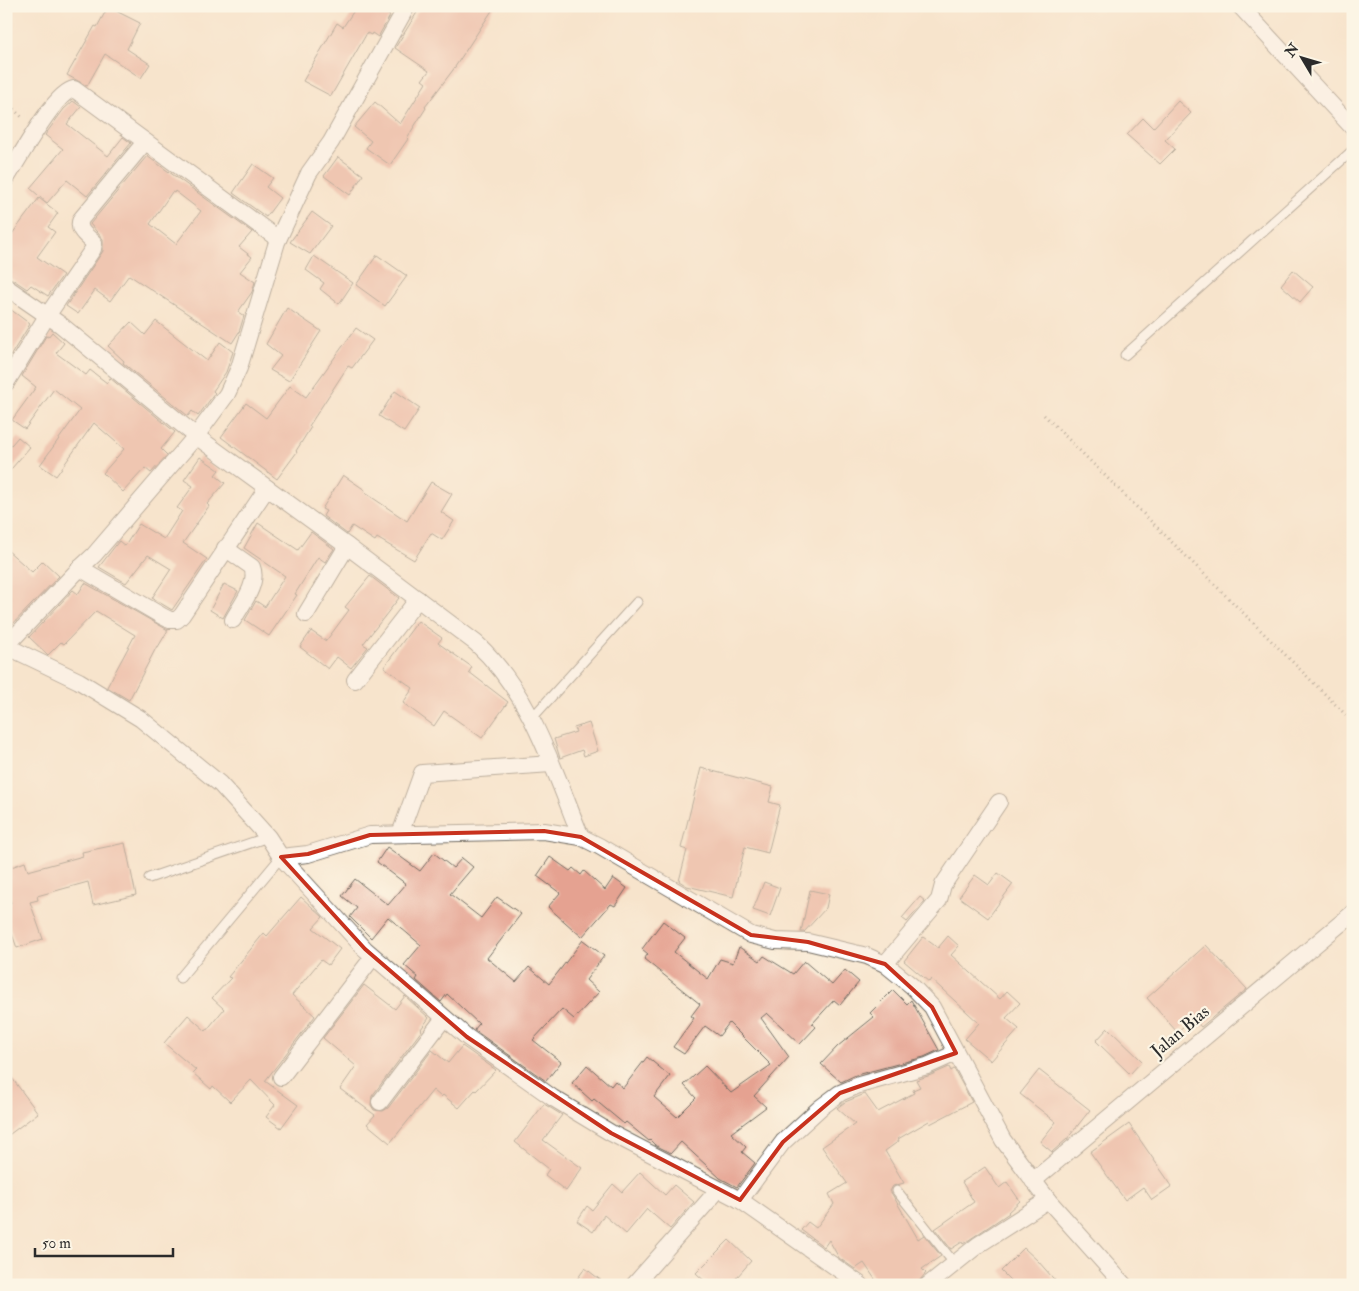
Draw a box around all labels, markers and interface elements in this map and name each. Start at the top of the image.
north arrow [1276,32,1326,82]
text: N [1281,40,1303,61]
street label: Jalan Bias [1146,1000,1214,1063]
scale bar [35,1226,172,1258]
text: 50 m [42,1234,71,1253]

